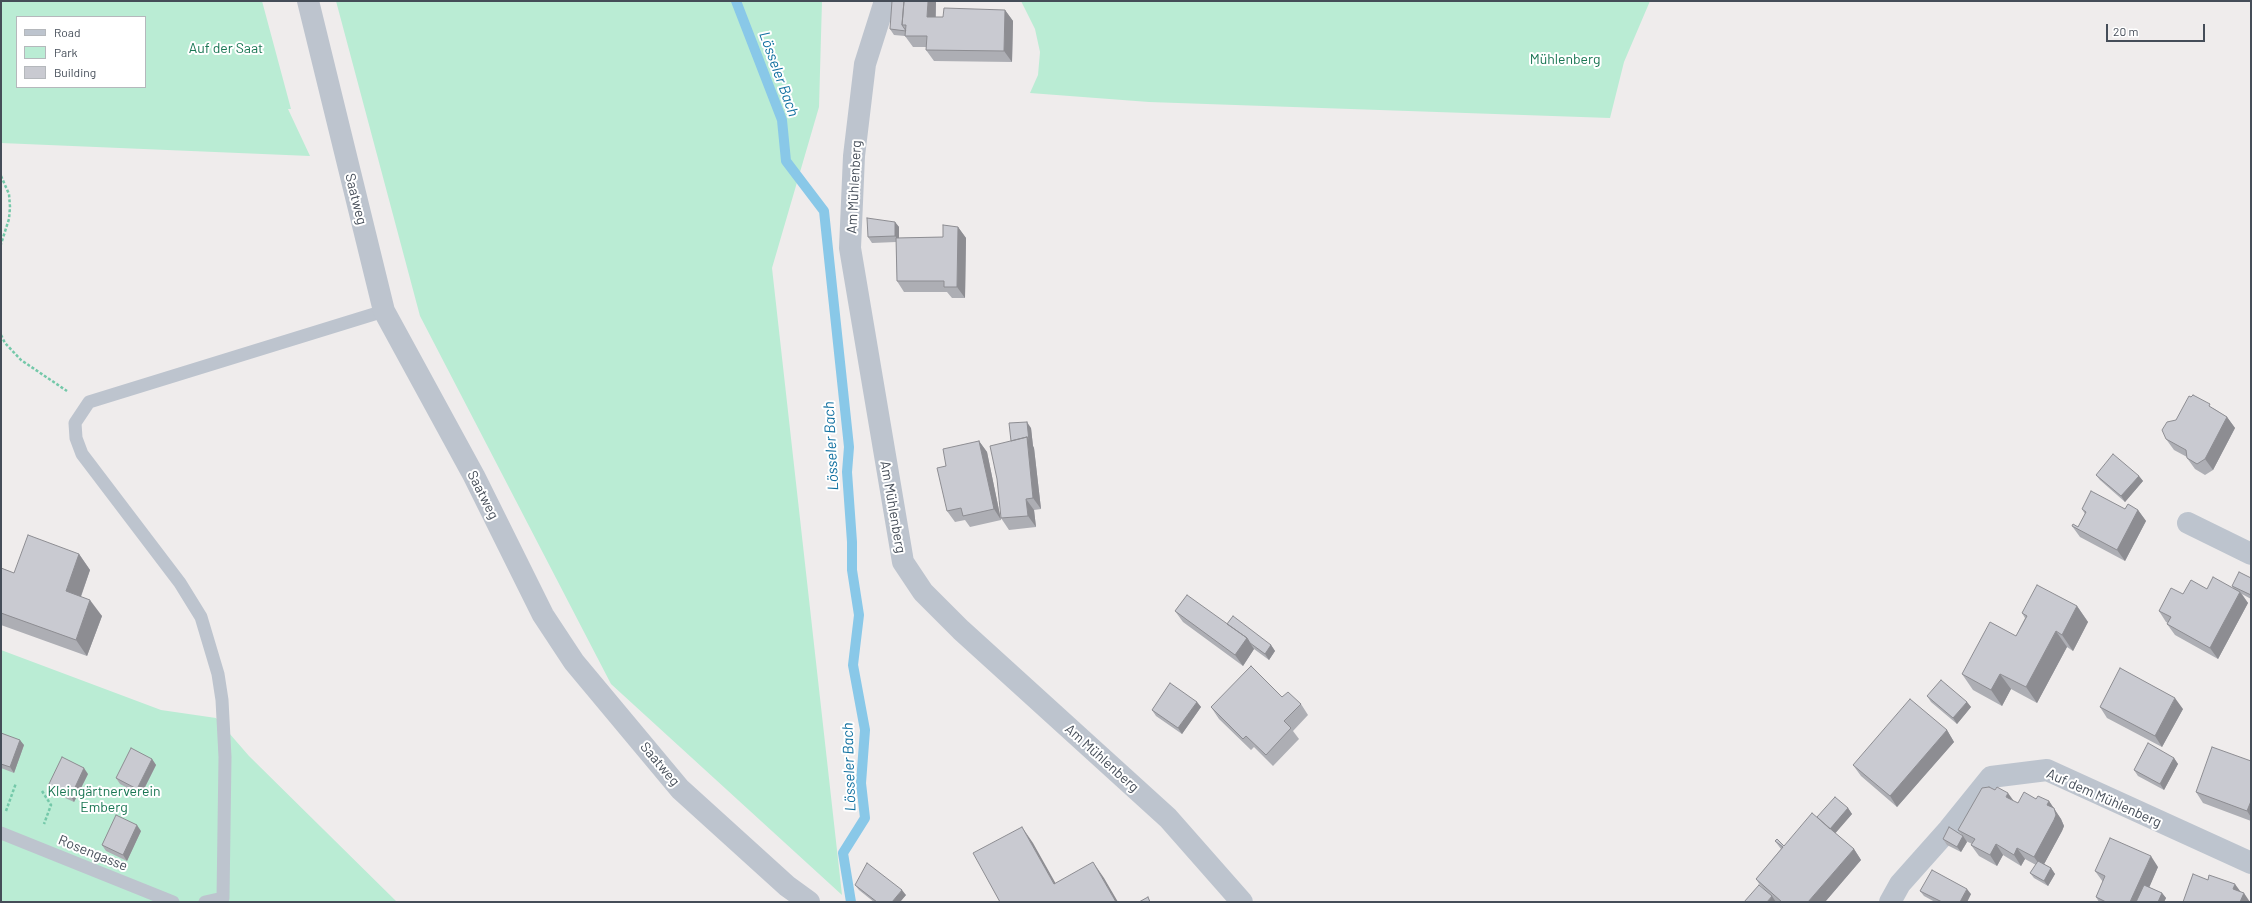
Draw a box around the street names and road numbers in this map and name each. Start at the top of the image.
street label: Am Mühlenberg [843,140,865,234]
street label: Saatweg [342,172,370,226]
street label: Am Mühlenberg [877,459,909,555]
street label: Saatweg [464,468,502,522]
street label: Am Mühlenberg [1062,720,1142,796]
street label: Saatweg [637,739,683,789]
street label: Auf dem Mühlenberg [2044,765,2164,831]
street label: Rosengasse [56,831,130,875]

